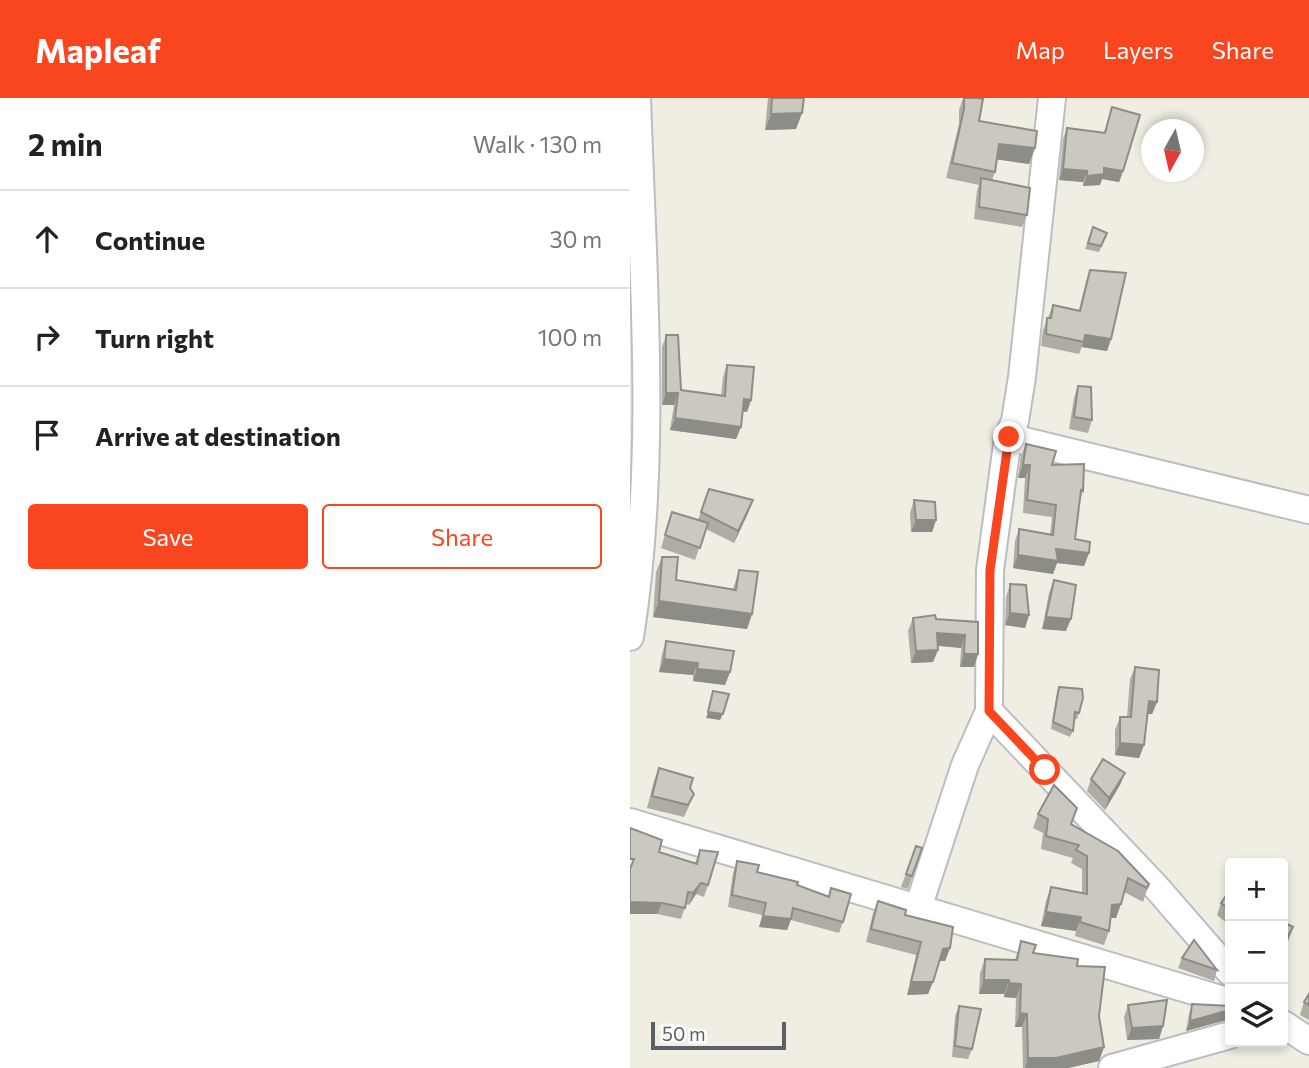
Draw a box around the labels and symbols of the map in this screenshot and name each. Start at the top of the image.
north arrow [1141,119,1204,182]
route end [993,421,1024,452]
route start [1029,754,1060,785]
scale bar [651,1019,786,1051]

